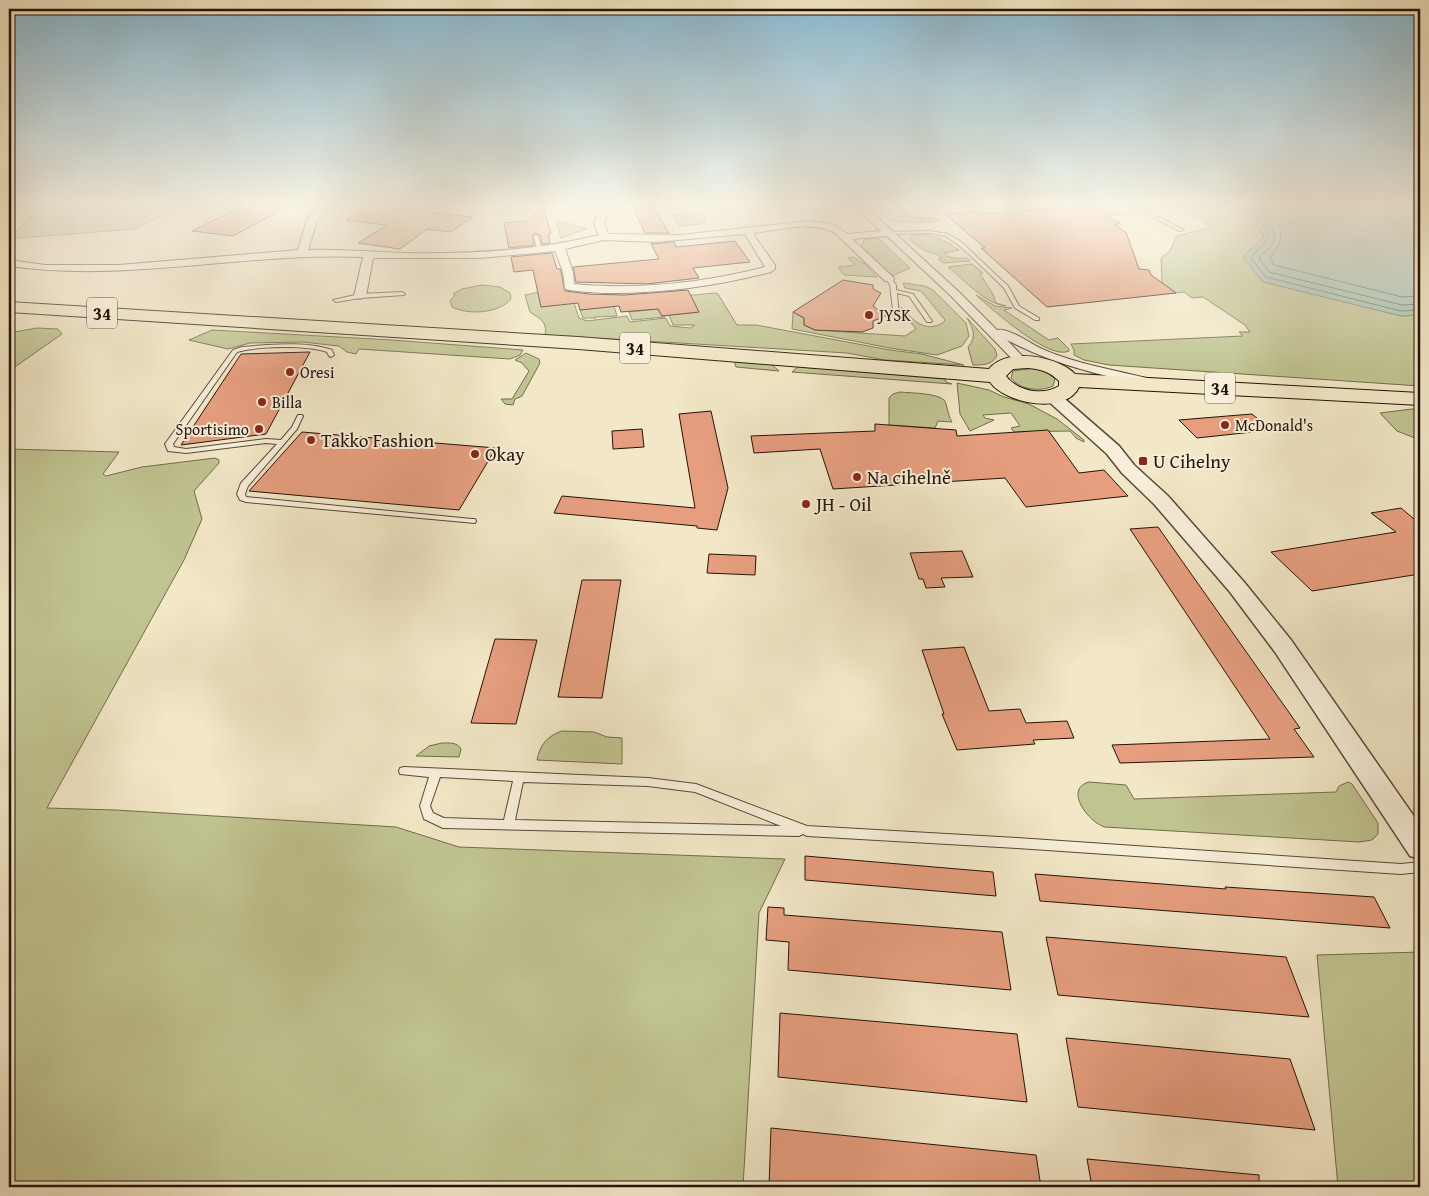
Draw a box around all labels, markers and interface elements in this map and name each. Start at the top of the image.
road number: 34 [87,298,117,328]
place label: JYSK [877,303,911,327]
marker: JYSK [863,309,875,321]
road number: 34 [620,332,650,363]
place label: Oresi [300,360,335,384]
marker: Oresi [284,366,296,378]
road number: 34 [1205,372,1235,403]
place label: Billa [272,390,303,414]
marker: Billa [256,396,268,408]
place label: McDonald's [1235,413,1313,437]
place label: Sportisimo [176,417,249,441]
marker: McDonald's [1219,419,1231,431]
marker: Sportisimo [253,423,265,435]
place label: Takko Fashion [321,426,434,454]
marker: Takko Fashion [305,434,317,446]
place label: Okay [485,440,525,468]
place label: U Cihelny [1153,447,1231,475]
marker: Okay [469,448,481,460]
marker: U Cihelny [1137,455,1149,467]
place label: Na cihelně [867,463,951,491]
marker: Na cihelně [851,471,863,483]
place label: JH - Oil [814,490,872,518]
marker: JH - Oil [800,498,812,510]

